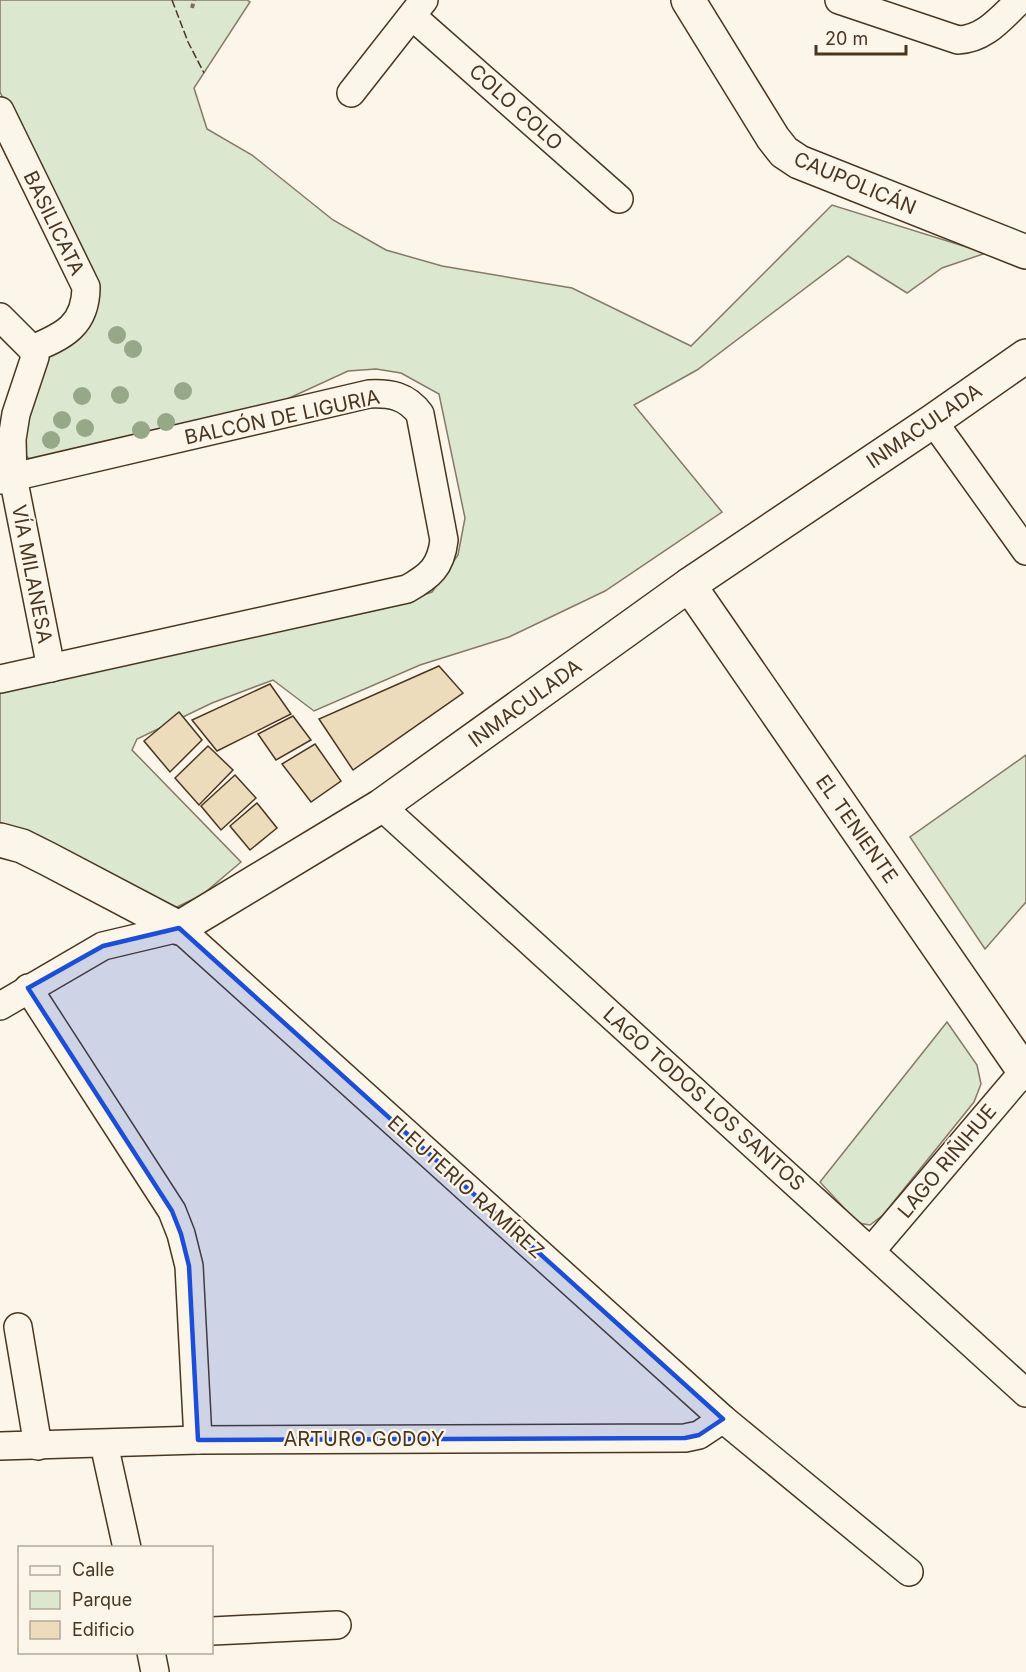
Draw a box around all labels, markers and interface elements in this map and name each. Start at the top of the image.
scale bar [816,18,906,56]
text: 20 m [825,28,868,49]
street label: COLO COLO [464,59,568,155]
street label: CAUPOLICÁN [790,146,920,220]
street label: BASILICATA [18,167,90,279]
street label: INMACULADA [862,379,986,473]
street label: BALCÓN DE LIGURIA [182,384,382,449]
street label: VÍA MILANESA [7,502,58,646]
street label: INMACULADA [464,654,586,752]
street label: EL TENIENTE [811,770,903,888]
street label: LAGO TODOS LOS SANTOS [598,1002,810,1196]
street label: LAGO RIÑIHUE [892,1099,1001,1223]
street label: ELEUTERIO RAMÍREZ [383,1110,550,1263]
street label: ARTURO GODOY [283,1427,445,1451]
legend [18,1546,213,1654]
text: Calle [72,1559,114,1580]
text: Parque [72,1589,132,1610]
text: Edificio [72,1619,135,1640]

